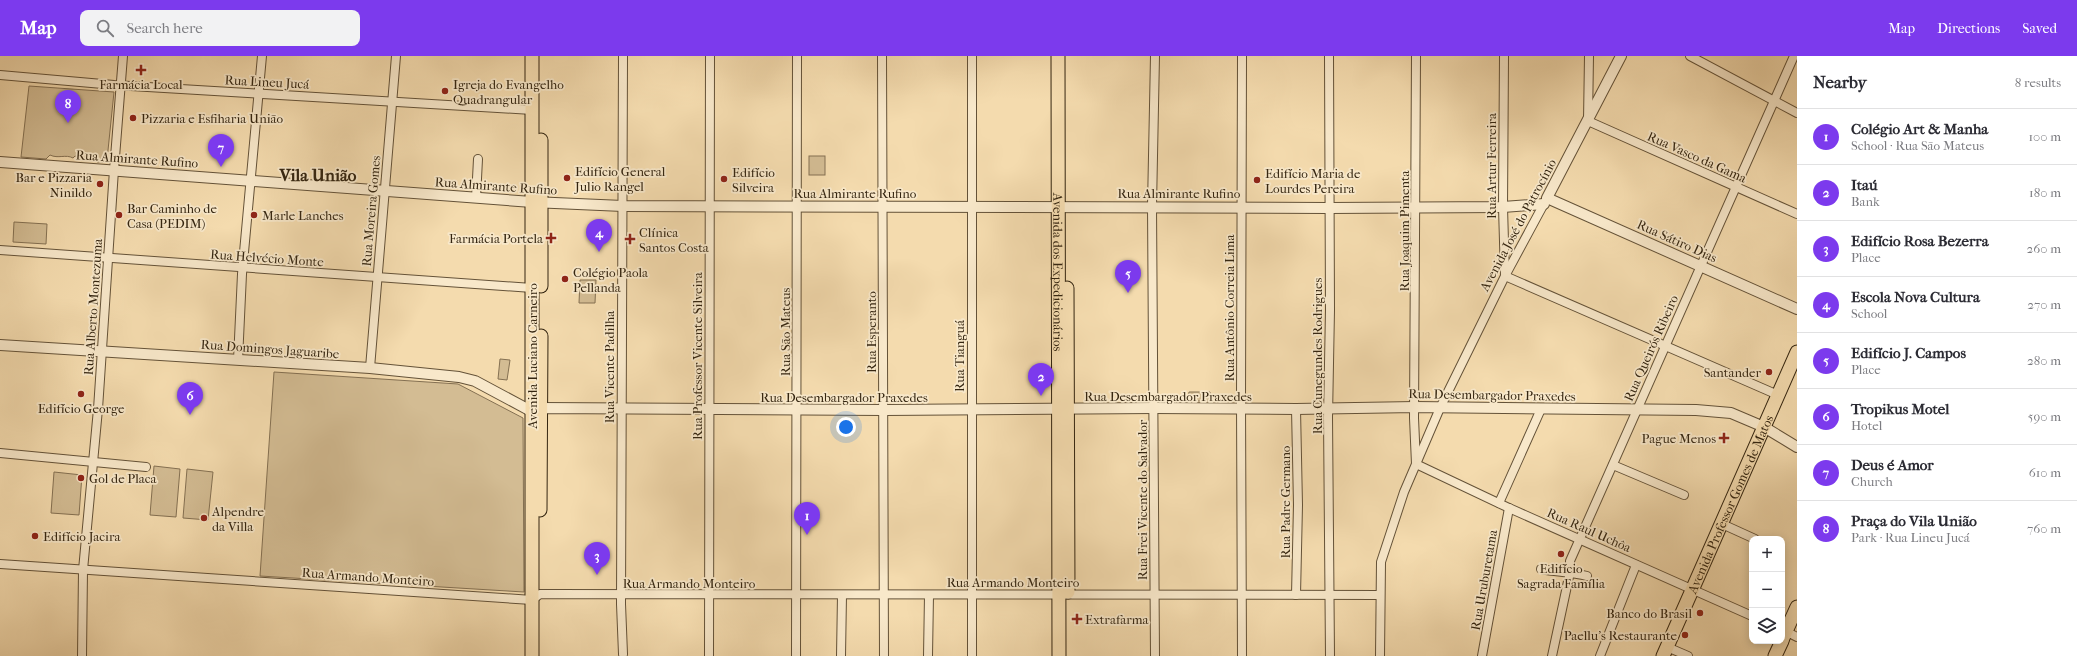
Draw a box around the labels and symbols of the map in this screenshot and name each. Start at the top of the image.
marker: Farmácia Local [136,65,146,75]
street label: Rua Lineu Jucá [224,72,311,92]
place label: Farmácia Local [99,77,183,92]
place label: Igreja do Evangelho Quadrangular [453,77,564,107]
marker: Igreja do Evangelho Quadrangular [440,86,450,96]
pin: 8 [55,90,81,123]
place label: Pizzaria e Esfiharia União [141,111,284,126]
street label: Rua Artur Ferreira [1484,112,1499,219]
marker: Pizzaria e Esfiharia União [128,113,138,123]
street label: Rua Vasco da Gama [1645,128,1750,186]
pin: 7 [208,134,234,167]
street label: Rua Almirante Rufino [75,147,199,171]
street label: Rua Moreira Gomes [359,155,383,267]
street label: Avenida José do Patrocínio [1476,156,1559,295]
place label: Edifício General Julio Rangel [574,164,666,194]
district label: Vila União [279,165,357,185]
place label: Edifício Silveira [732,165,775,195]
place label: Edifício Maria de Lourdes Pereira [1265,166,1361,196]
street label: Rua Joaquim Pimenta [1397,169,1412,292]
place label: Bar e Pizzaria Ninildo [15,170,93,200]
marker: Edifício General Julio Rangel [562,173,572,183]
street label: Rua Almirante Rufino [434,174,558,198]
marker: Edifício Silveira [719,174,729,184]
marker: Edifício Maria de Lourdes Pereira [1252,175,1262,185]
marker: Bar e Pizzaria Ninildo [95,179,105,189]
street label: Rua Almirante Rufino [794,186,917,201]
street label: Rua Almirante Rufino [1118,186,1241,201]
street label: Avenida dos Expedicionários [1051,192,1066,352]
place label: Bar Caminho de Casa (PEDIM) [127,201,217,231]
place label: Marle Lanches [262,208,344,223]
marker: Bar Caminho de Casa (PEDIM) [114,210,124,220]
marker: Marle Lanches [249,210,259,220]
street label: Rua Sátiro Dias [1635,217,1720,265]
pin: 4 [586,219,612,252]
place label: Clínica Santos Costa [639,225,710,255]
place label: Farmácia Portela [449,231,544,246]
marker: Farmácia Portela [546,233,556,243]
marker: Clínica Santos Costa [624,233,636,245]
street label: Rua Antônio Correia Lima [1222,234,1237,381]
street label: Rua Alberto Montezuma [81,237,105,376]
street label: Rua Helvécio Monte [210,247,325,269]
pin: 5 [1115,260,1141,293]
place label: Colégio Paola Pellanda [573,265,649,295]
street label: Rua Professor Vicente Silveira [690,271,705,440]
marker: Colégio Paola Pellanda [560,274,570,284]
street label: Rua Cunegundes Rodrigues [1310,278,1325,434]
street label: Avenida Luciano Carneiro [525,283,540,430]
street label: Rua São Mateus [778,288,793,376]
street label: Rua Esperanto [864,291,879,373]
street label: Rua Queirós Ribeiro [1621,292,1681,404]
street label: Rua Vicente Padilha [602,310,617,423]
street label: Rua Tianguá [952,319,967,392]
street label: Rua Domingos Jaguaribe [200,337,340,361]
pin: 2 [1028,363,1054,396]
place label: Santander [1704,365,1761,380]
marker: Santander [1764,367,1774,377]
pin: 6 [177,382,203,415]
street label: Rua Desembargador Praxedes [1408,386,1576,404]
marker: Edifício George [76,389,86,399]
street label: Rua Desembargador Praxedes [1084,389,1252,404]
street label: Rua Desembargador Praxedes [760,390,928,405]
place label: Edifício George [38,401,125,416]
street label: Avenida Professor Gomes de Matos [1684,412,1776,597]
your location [836,417,856,437]
street label: Rua Frei Vicente do Salvador [1135,419,1150,580]
place label: Pague Menos [1642,431,1716,446]
marker: Pague Menos [1719,433,1729,443]
street label: Rua Padre Germano [1278,445,1293,558]
place label: Gol de Placa [89,471,158,486]
marker: Gol de Placa [76,473,86,483]
pin: 1 [794,502,820,535]
place label: Alpendre da Villa [211,504,265,534]
street label: Rua Raul Uchôa [1545,505,1634,556]
marker: Alpendre da Villa [199,513,209,523]
street label: Rua Uruburetama [1468,528,1500,631]
place label: Edifício Jacira [43,529,121,544]
marker: Edifício Jacira [30,531,40,541]
pin: 3 [584,542,610,575]
marker: Edifício Sagrada Família [1556,549,1566,559]
place label: Edifício Sagrada Família [1517,561,1606,591]
street label: Rua Armando Monteiro [301,565,435,589]
street label: Rua Armando Monteiro [947,575,1080,590]
street label: Rua Armando Monteiro [623,576,756,591]
place label: Banco do Brasil [1606,606,1692,621]
marker: Banco do Brasil [1695,608,1705,618]
place label: Extrafarma [1085,612,1150,627]
marker: Extrafarma [1072,614,1082,624]
place label: Paellu's Restaurante [1564,628,1678,643]
marker: Paellu's Restaurante [1680,630,1690,640]

